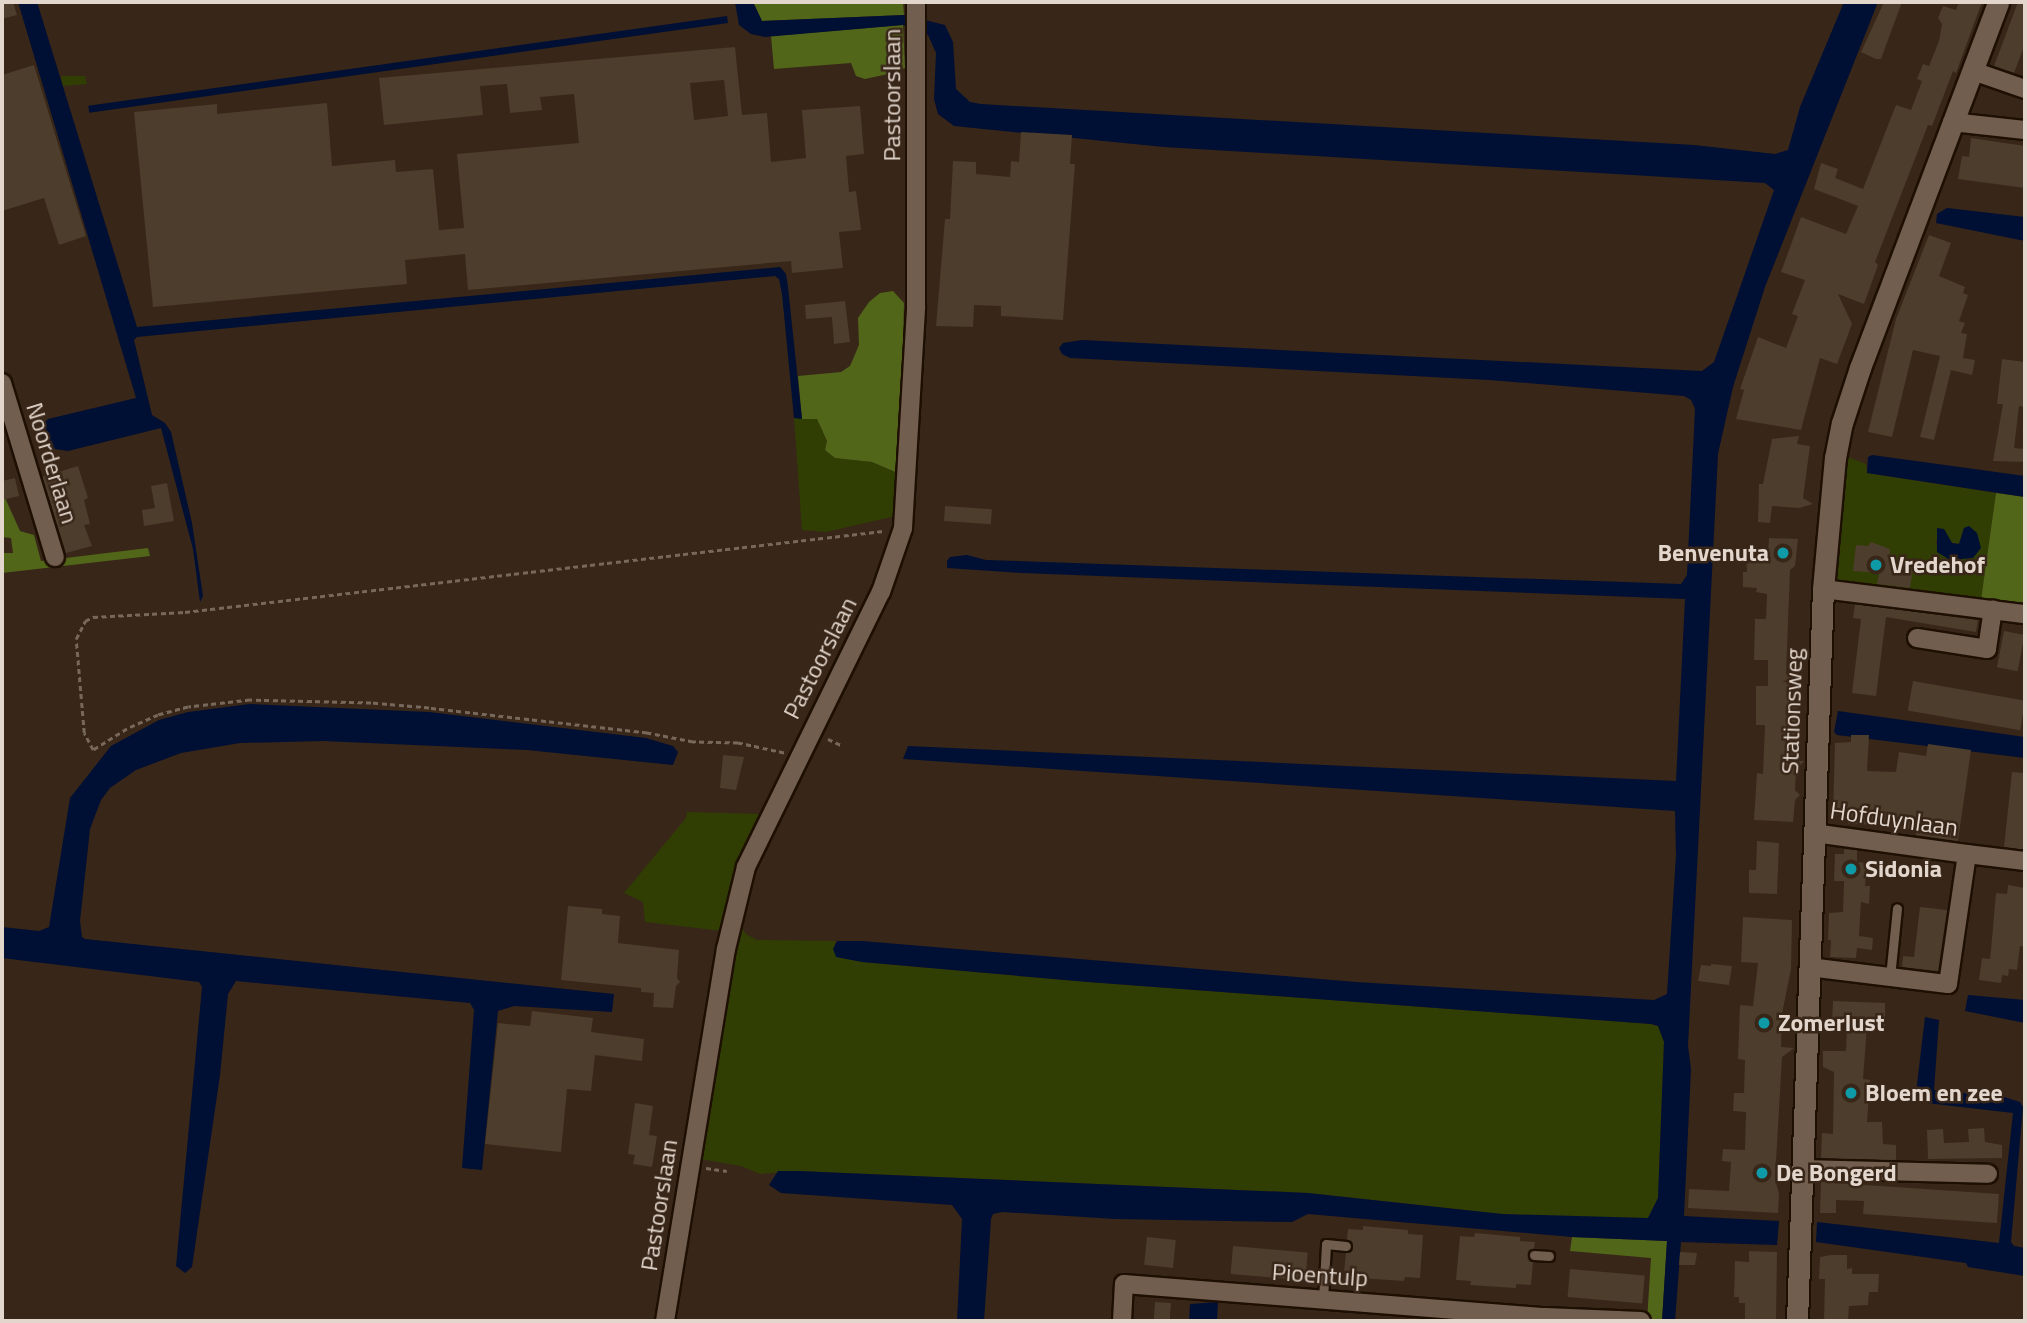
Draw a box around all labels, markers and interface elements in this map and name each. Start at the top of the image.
street label: Pastoorslaan [878,28,906,162]
street label: Noorderlaan [20,399,84,527]
place label: Benvenuta [1657,539,1769,567]
marker: Benvenuta [1775,545,1791,561]
place label: Vredehof [1890,551,1985,579]
marker: Vredehof [1868,557,1884,573]
street label: Pastoorslaan [777,592,863,724]
street label: Stationsweg [1775,647,1809,775]
street label: Hofduynlaan [1828,796,1960,842]
place label: Sidonia [1865,855,1942,883]
marker: Sidonia [1843,861,1859,877]
place label: Zomerlust [1778,1009,1884,1037]
marker: Zomerlust [1756,1015,1772,1031]
place label: Bloem en zee [1865,1079,2003,1107]
marker: Bloem en zee [1843,1085,1859,1101]
street label: Pastoorslaan [634,1137,684,1273]
place label: De Bongerd [1776,1159,1897,1187]
marker: De Bongerd [1754,1165,1770,1181]
street label: Pioentulp [1271,1257,1369,1293]

